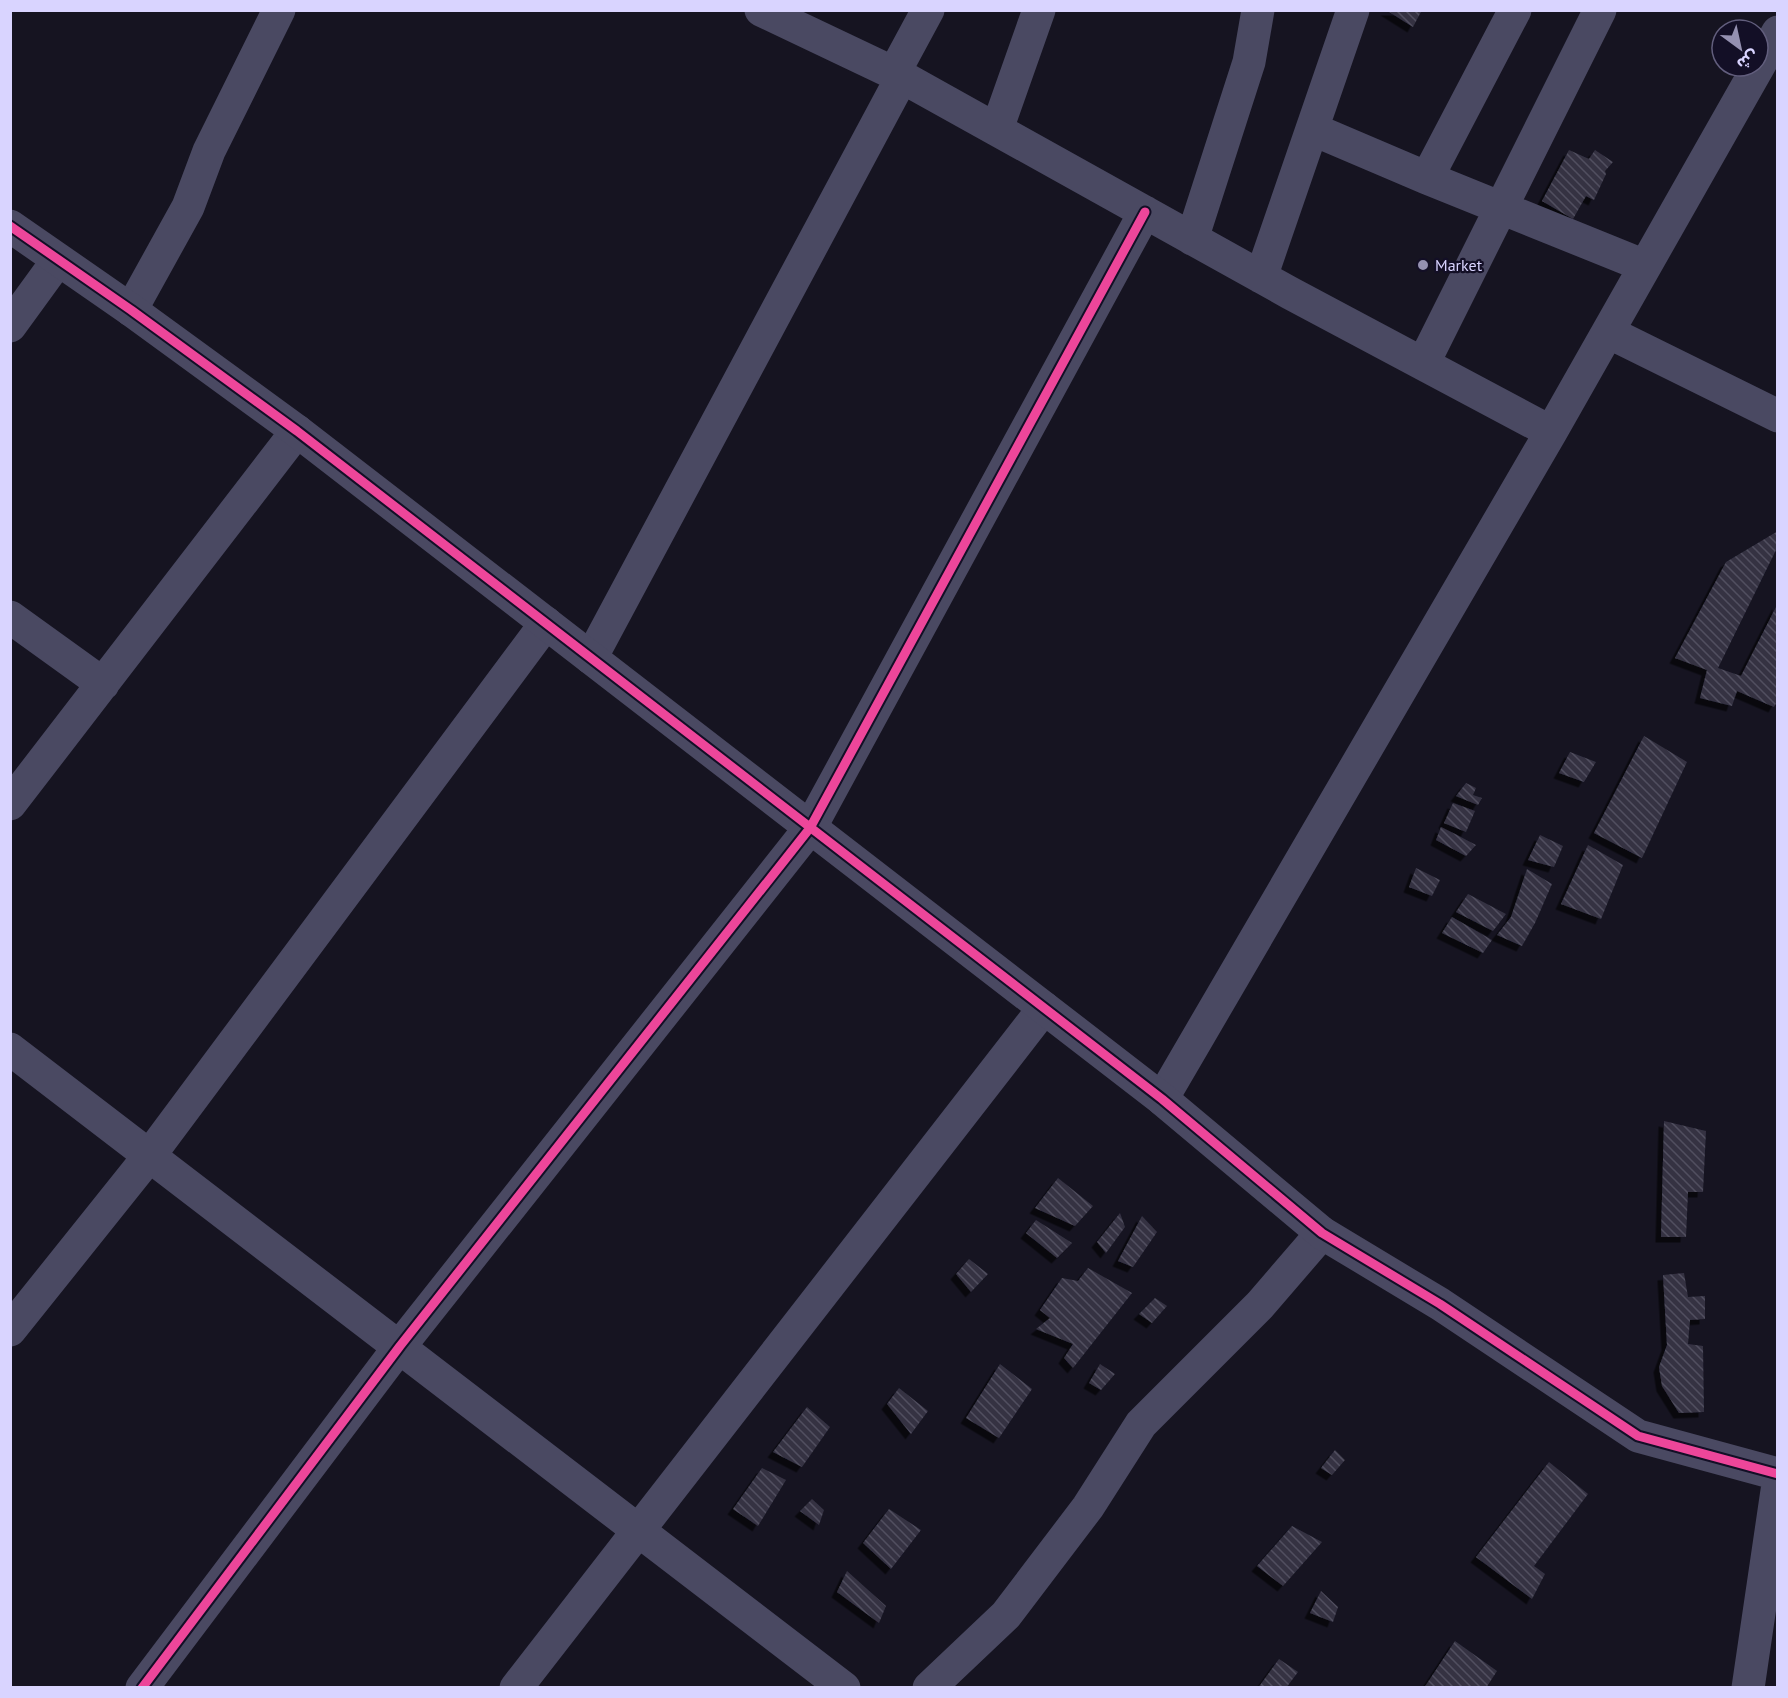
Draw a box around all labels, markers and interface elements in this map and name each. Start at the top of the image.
north arrow [1710,18,1770,78]
text: ش [1733,46,1763,75]
place label: Market [1435,255,1483,275]
marker: Market [1416,258,1430,272]

